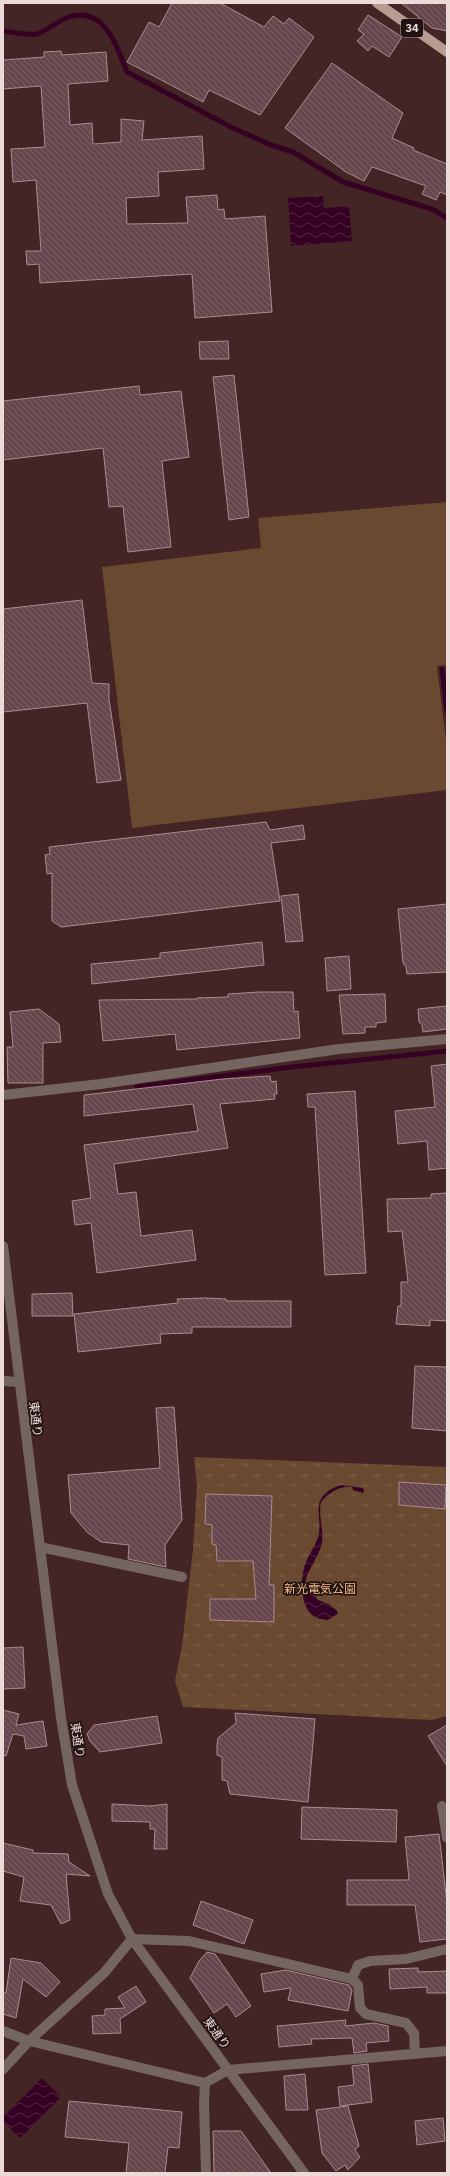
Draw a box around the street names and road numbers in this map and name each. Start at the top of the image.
road number: 34 [401,19,423,37]
street label: 東通り [26,1400,46,1438]
street label: 東通り [68,1721,88,1759]
street label: 東通り [200,2014,234,2052]

